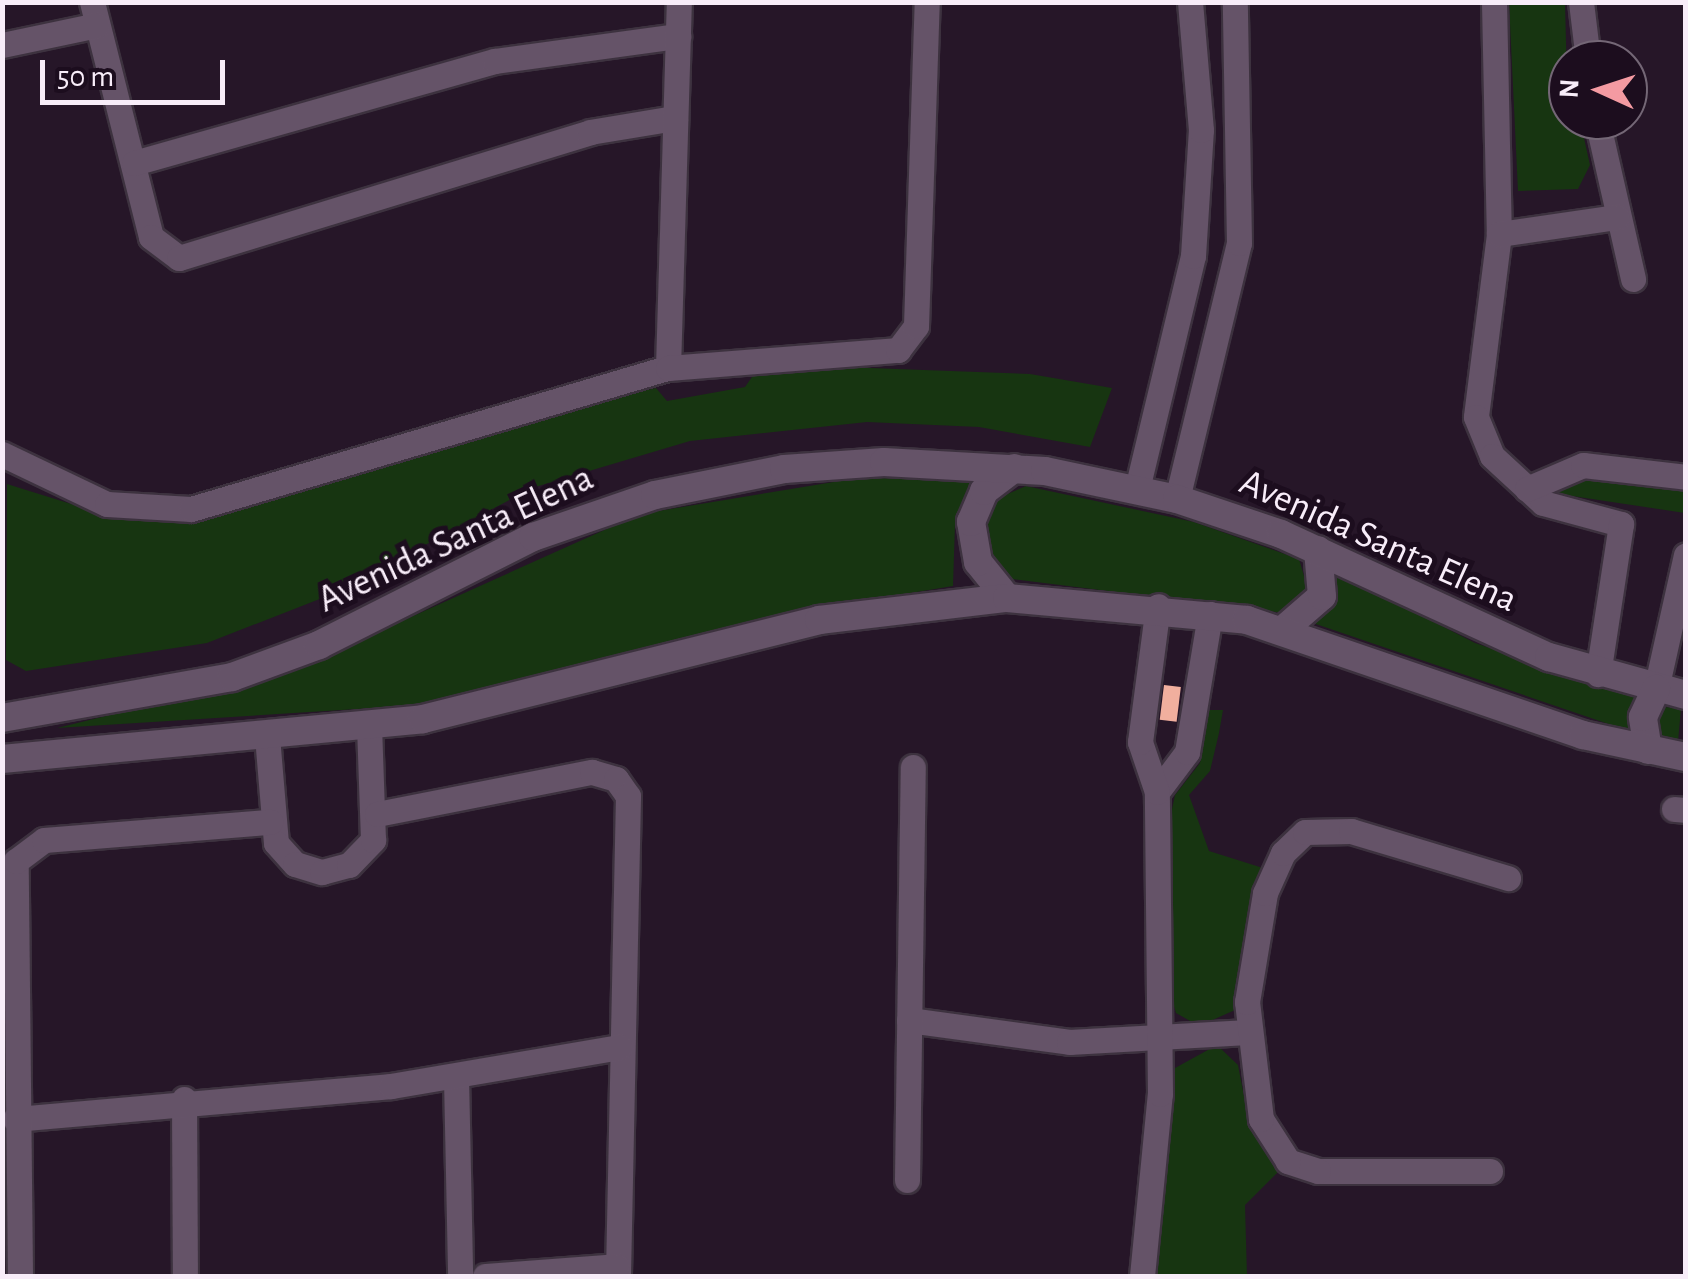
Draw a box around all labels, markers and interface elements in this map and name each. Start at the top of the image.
scale bar [45,40,230,102]
north arrow [1548,40,1648,140]
text: 50 m [57,62,114,92]
text: N [1556,78,1585,99]
street label: Avenida Santa Elena [311,456,601,624]
street label: Avenida Santa Elena [1232,460,1524,624]

